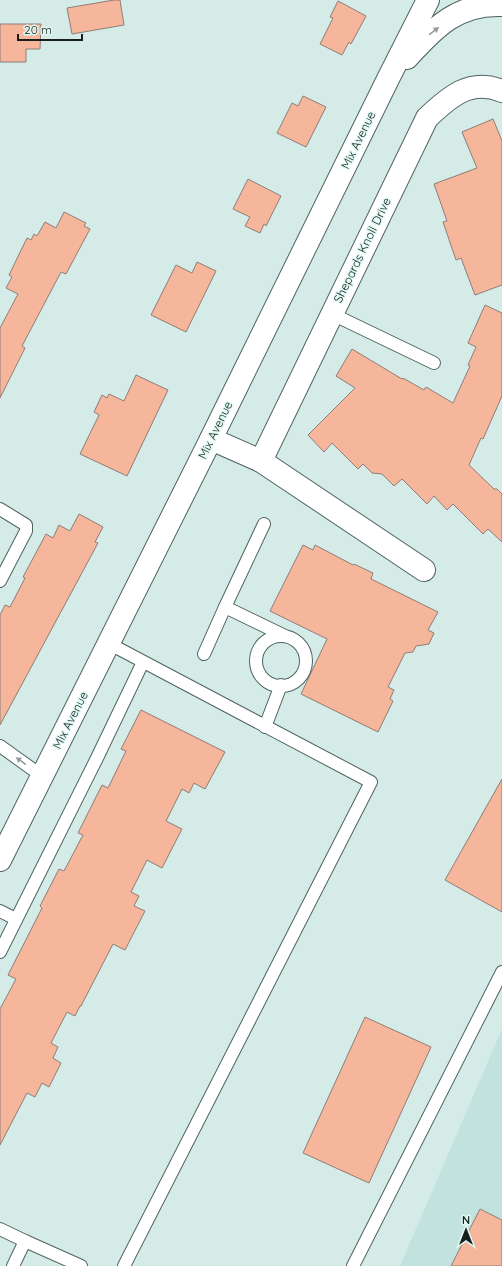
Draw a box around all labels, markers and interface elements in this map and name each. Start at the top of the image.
scale bar [18,16,82,42]
text: 20 m [24,22,52,37]
one-way arrow [428,27,439,35]
street label: Mix Avenue [338,108,379,171]
street label: Shepards Knoll Drive [330,195,394,305]
street label: Mix Avenue [195,398,236,461]
street label: Mix Avenue [49,689,91,751]
one-way arrow [16,758,26,766]
north arrow [446,1210,486,1250]
text: N [462,1213,470,1227]

